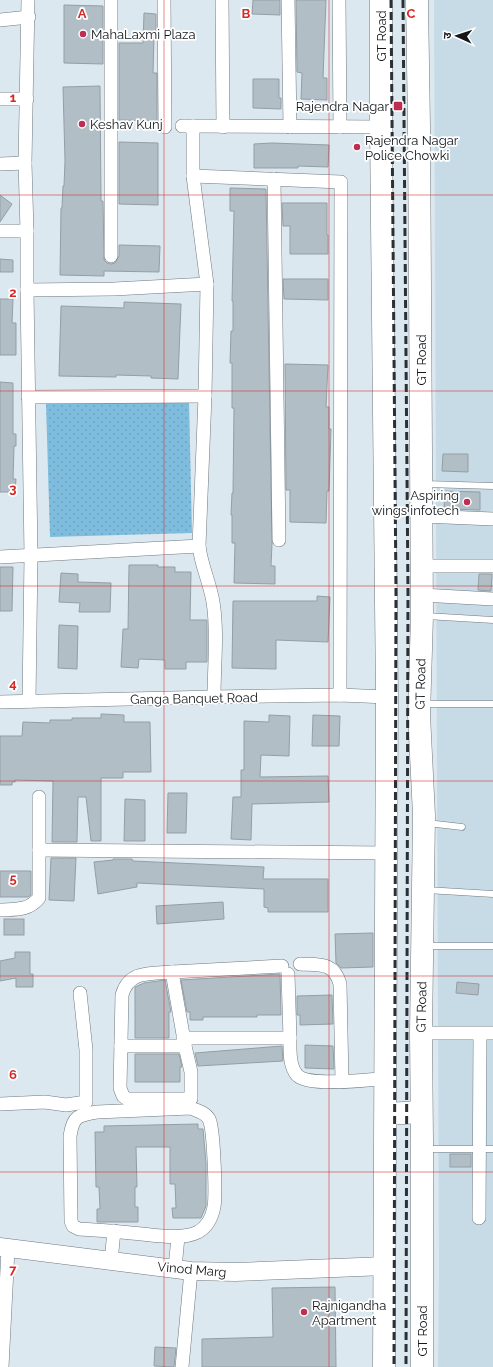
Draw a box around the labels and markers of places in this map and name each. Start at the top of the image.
place label: MahaLaxmi Plaza [91,27,196,42]
marker: MahaLaxmi Plaza [78,29,88,39]
place label: Rajendra Nagar [296,99,389,114]
marker: Rajendra Nagar [392,100,404,112]
place label: Keshav Kunj [90,117,163,132]
marker: Keshav Kunj [77,119,87,129]
place label: Rajendra Nagar Police Chowki [365,133,459,163]
marker: Rajendra Nagar Police Chowki [352,142,362,152]
place label: Aspiring wings infotech [372,488,459,518]
marker: Aspiring wings infotech [462,497,472,507]
place label: Rajnigandha Apartment [312,1298,386,1328]
marker: Rajnigandha Apartment [299,1307,309,1317]

